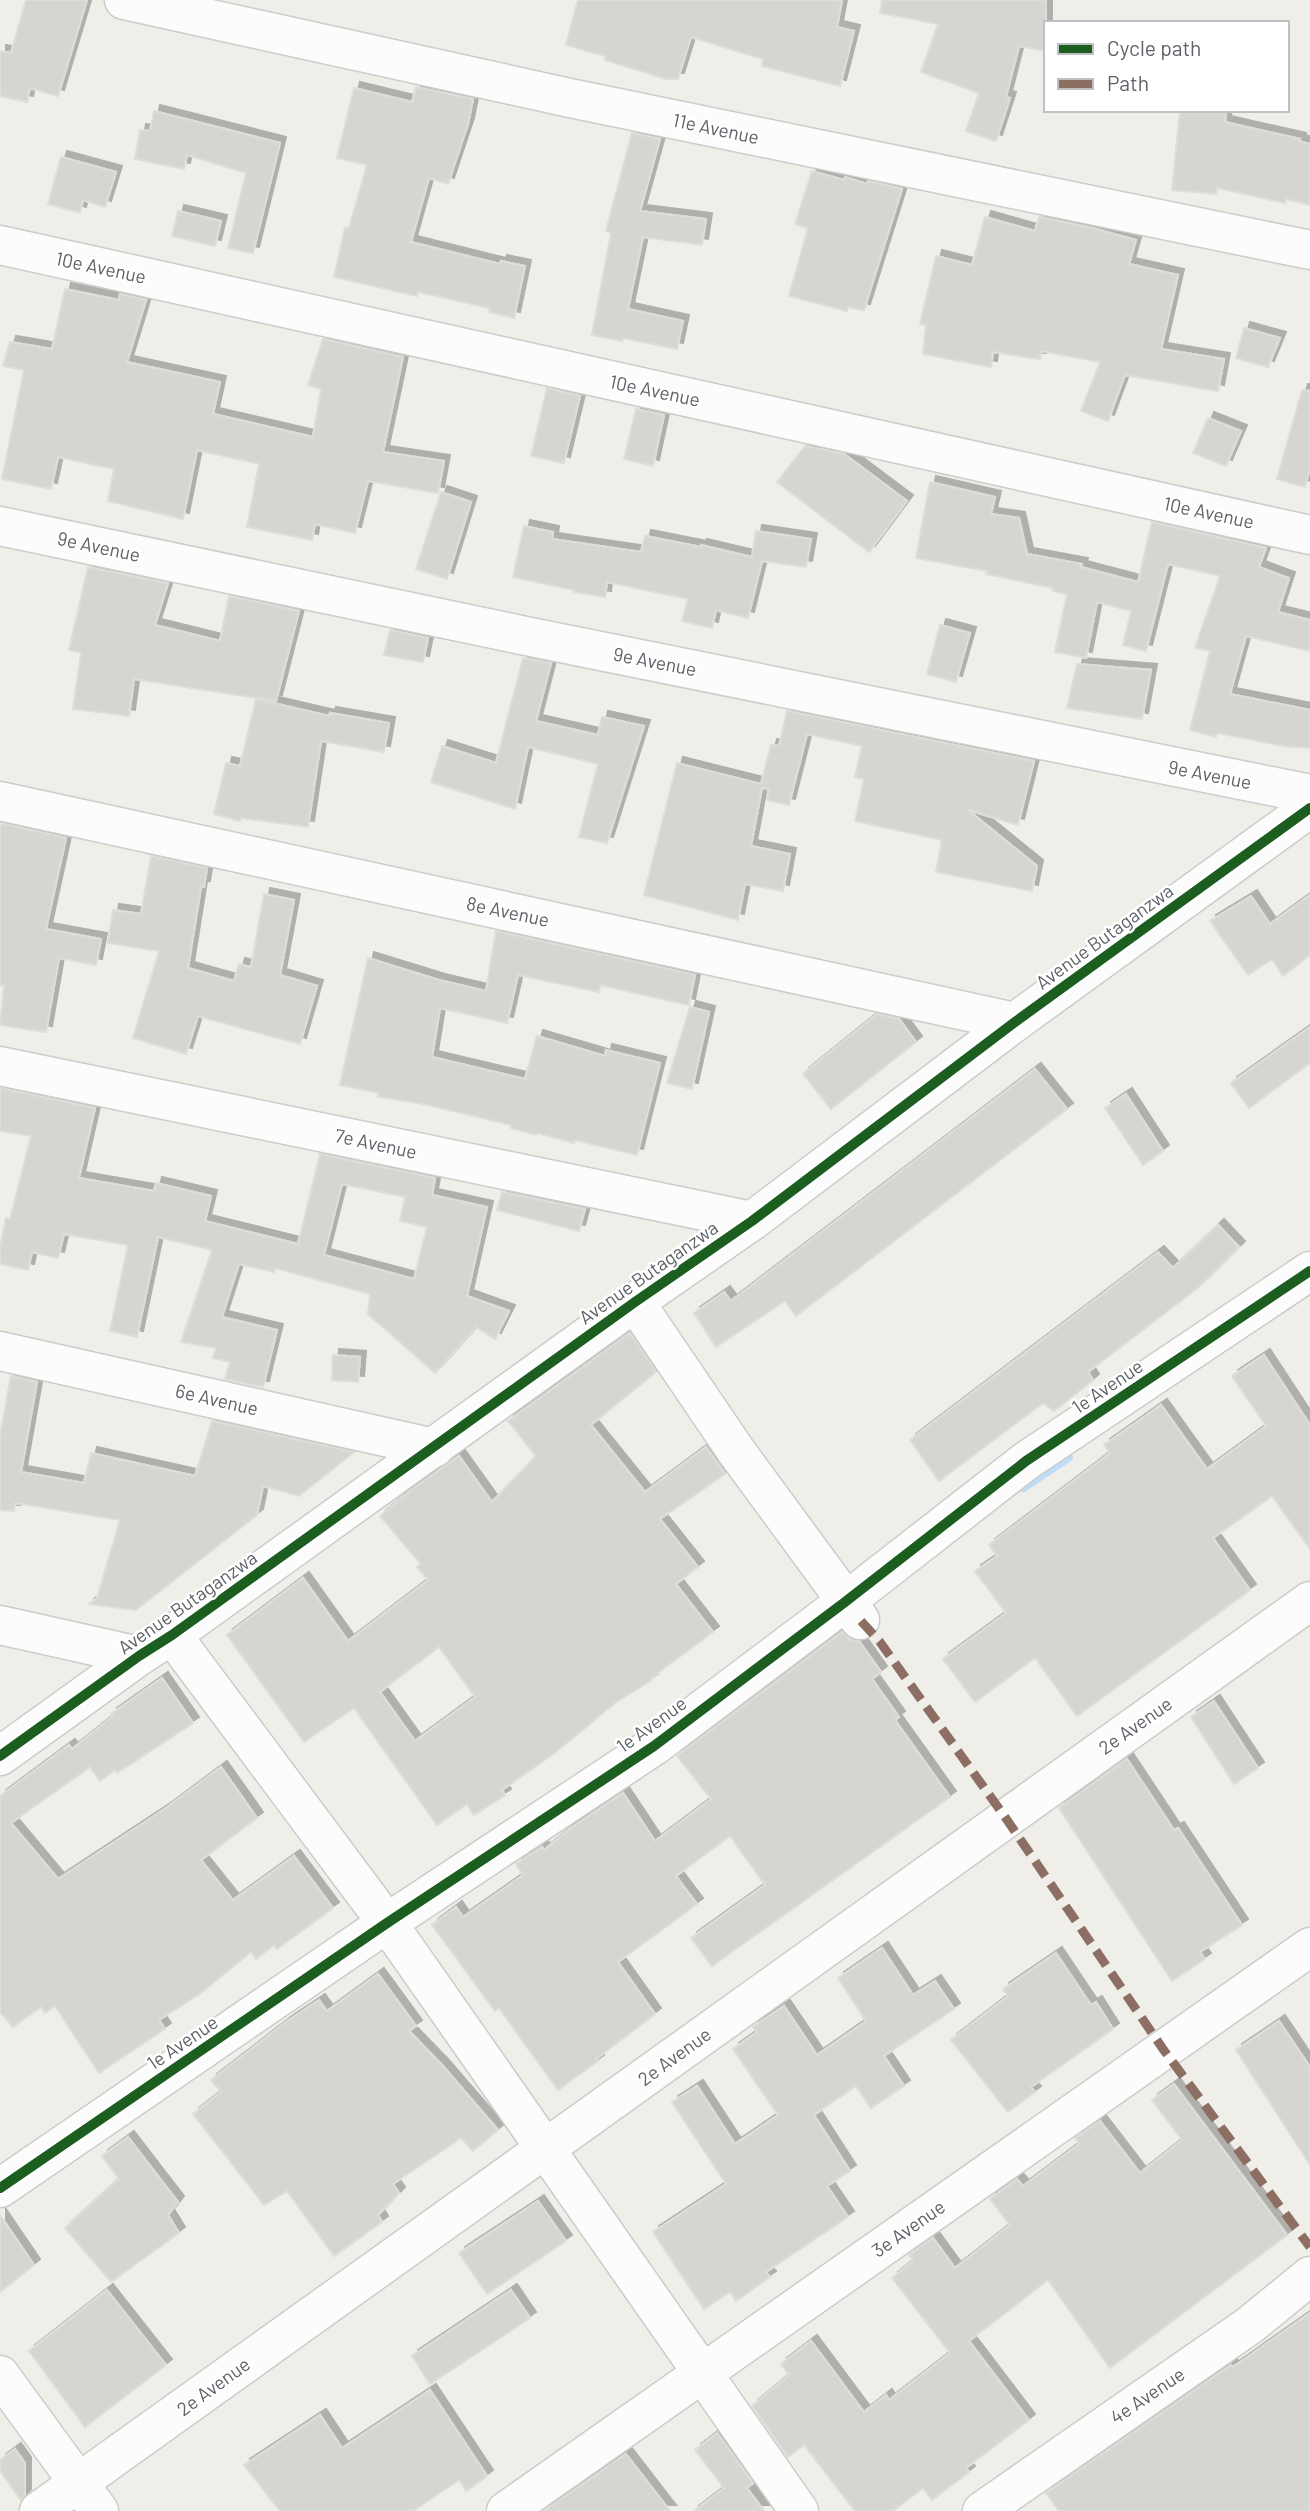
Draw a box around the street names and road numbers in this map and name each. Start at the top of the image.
street label: 11e Avenue [671,108,761,148]
street label: 10e Avenue [54,246,148,288]
street label: 10e Avenue [608,369,702,411]
street label: 10e Avenue [1162,491,1256,533]
street label: 9e Avenue [55,526,143,566]
street label: 9e Avenue [611,642,699,680]
street label: 9e Avenue [1166,755,1254,793]
street label: Avenue Butaganzwa [1031,878,1177,994]
street label: 8e Avenue [464,891,552,931]
street label: 7e Avenue [333,1123,419,1163]
street label: Avenue Butaganzwa [574,1215,722,1329]
street label: 1e Avenue [1067,1354,1147,1418]
street label: 6e Avenue [173,1378,261,1420]
street label: Avenue Butaganzwa [113,1545,261,1659]
street label: 1e Avenue [611,1691,691,1757]
street label: 2e Avenue [1094,1691,1176,1759]
street label: 1e Avenue [142,2010,222,2074]
street label: 2e Avenue [633,2022,715,2090]
street label: 3e Avenue [867,2194,949,2262]
street label: 2e Avenue [172,2352,254,2420]
street label: 4e Avenue [1105,2362,1189,2428]

